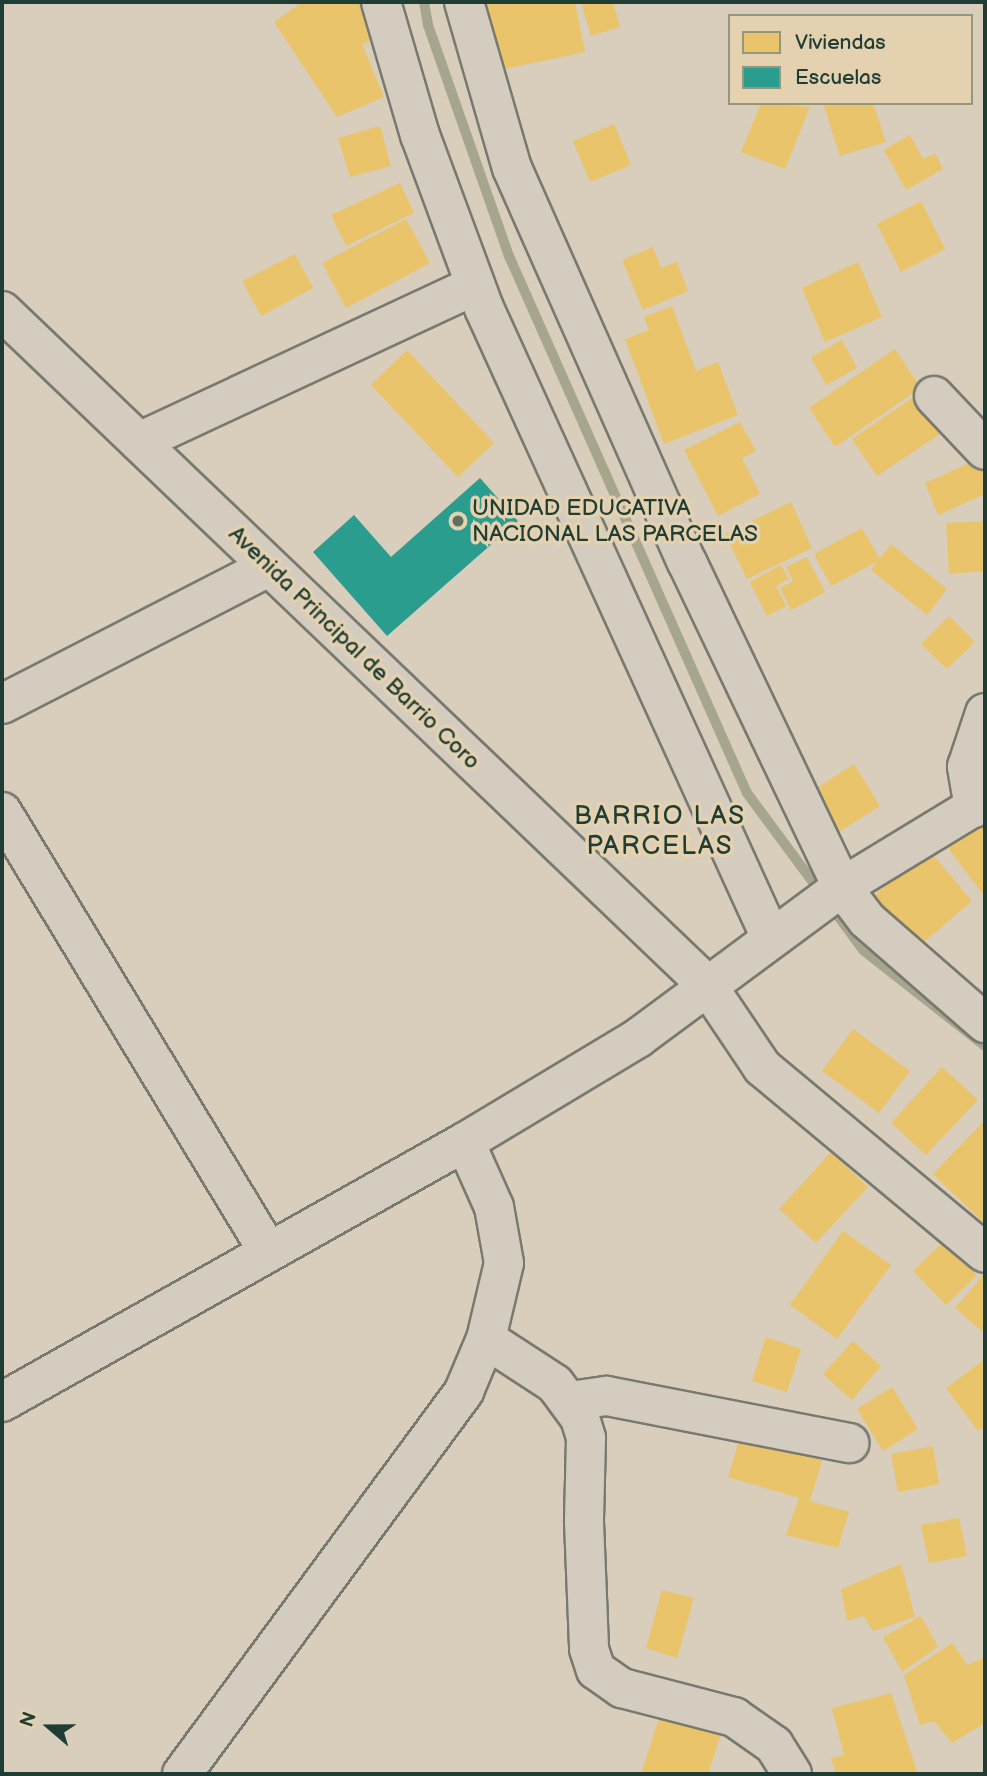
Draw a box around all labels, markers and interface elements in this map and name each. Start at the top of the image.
legend [728,14,973,105]
text: Viviendas [795,30,886,55]
text: Escuelas [795,65,881,90]
place label: UNIDAD EDUCATIVA NACIONAL LAS PARCELAS [472,494,758,548]
marker: UNIDAD EDUCATIVA NACIONAL LAS PARCELAS [450,513,466,529]
street label: Avenida Principal de Barrio Coro [223,521,485,775]
district label: BARRIO LAS PARCELAS [575,801,745,862]
north arrow [14,1692,84,1762]
text: N [16,1709,42,1730]

